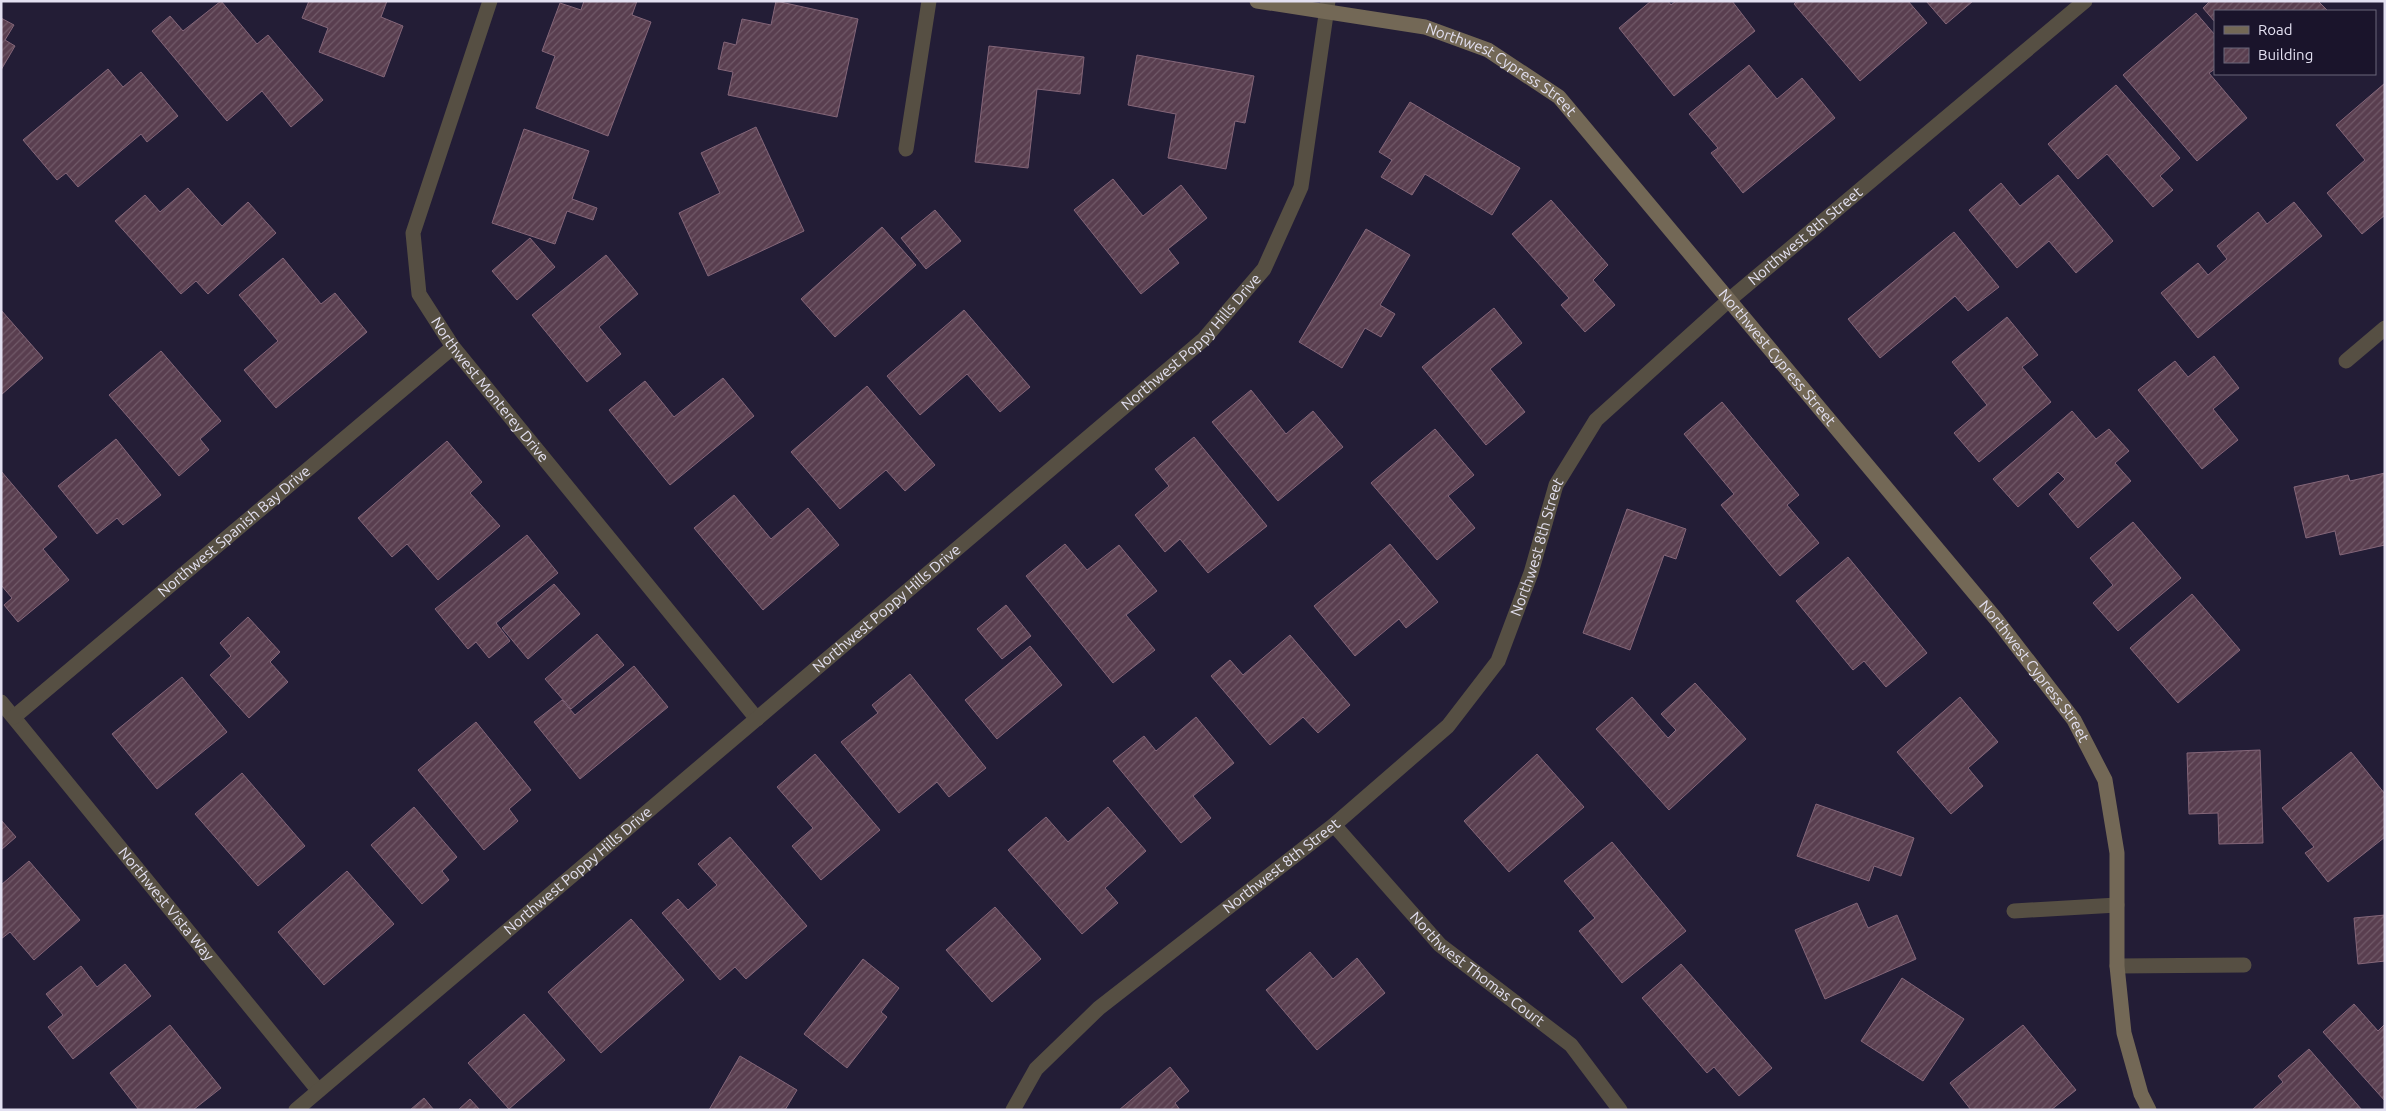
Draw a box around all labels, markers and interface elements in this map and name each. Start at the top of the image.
legend [2214,10,2376,75]
street label: Northwest Cypress Street [1424,19,1580,119]
text: Road [2258,21,2293,38]
text: Building [2258,46,2313,63]
street label: Northwest 8th Street [1744,183,1865,288]
street label: Northwest Poppy Hills Drive [1118,270,1264,413]
street label: Northwest Cypress Street [1715,285,1840,429]
street label: Northwest Monterey Drive [428,314,553,465]
street label: Northwest Spanish Bay Drive [154,462,314,600]
street label: Northwest 8th Street [1507,474,1566,618]
street label: Northwest Poppy Hills Drive [809,540,964,676]
street label: Northwest Cypress Street [1976,597,2093,745]
street label: Northwest Poppy Hills Drive [500,803,655,938]
street label: Northwest 8th Street [1219,815,1343,916]
street label: Northwest Vista Way [115,844,218,964]
street label: Northwest Thomas Court [1407,908,1548,1030]

